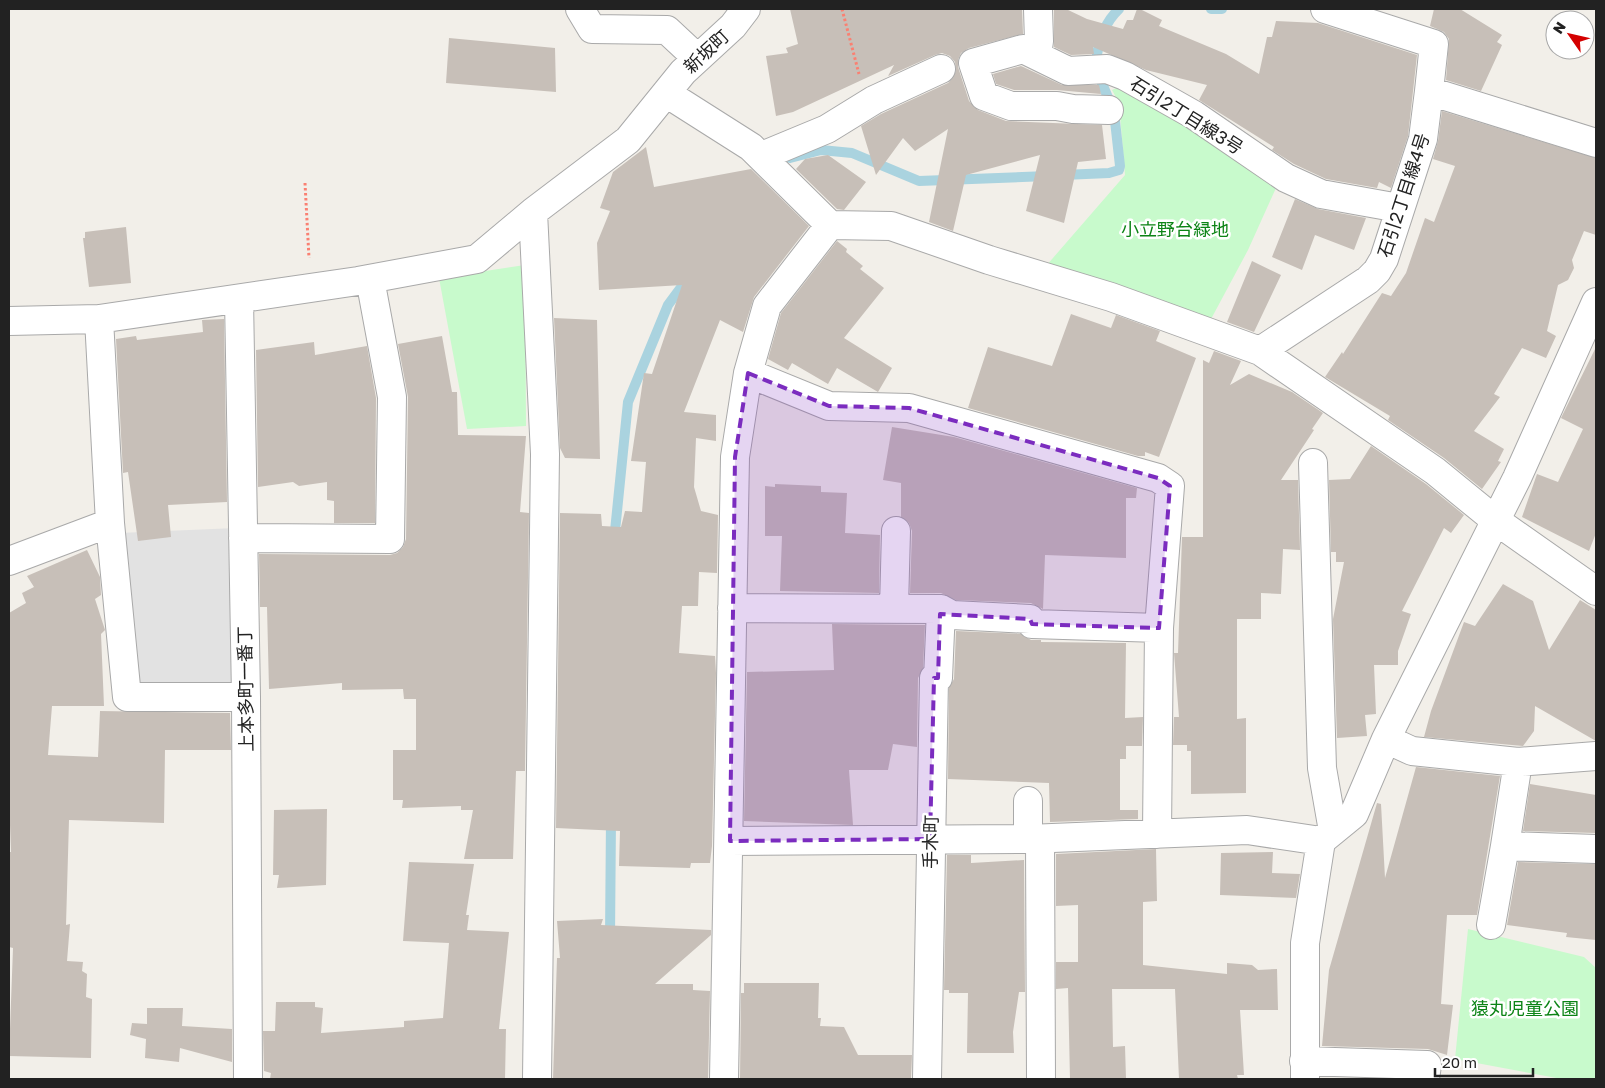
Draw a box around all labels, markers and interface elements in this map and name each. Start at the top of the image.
north arrow [1545,10,1595,60]
text: N [1549,18,1569,37]
street label: 新坂町 [679,25,733,77]
street label: 石引2丁目線3号 [1126,71,1248,159]
street label: 石引2丁目線4号 [1373,130,1433,260]
park label: 小立野台緑地 [1121,218,1229,240]
street label: 上本多町一番丁 [233,626,257,752]
street label: 手木町 [919,815,941,869]
park label: 猿丸児童公園 [1471,997,1579,1019]
scale bar [1435,1046,1532,1078]
text: 20 m [1442,1053,1477,1071]

